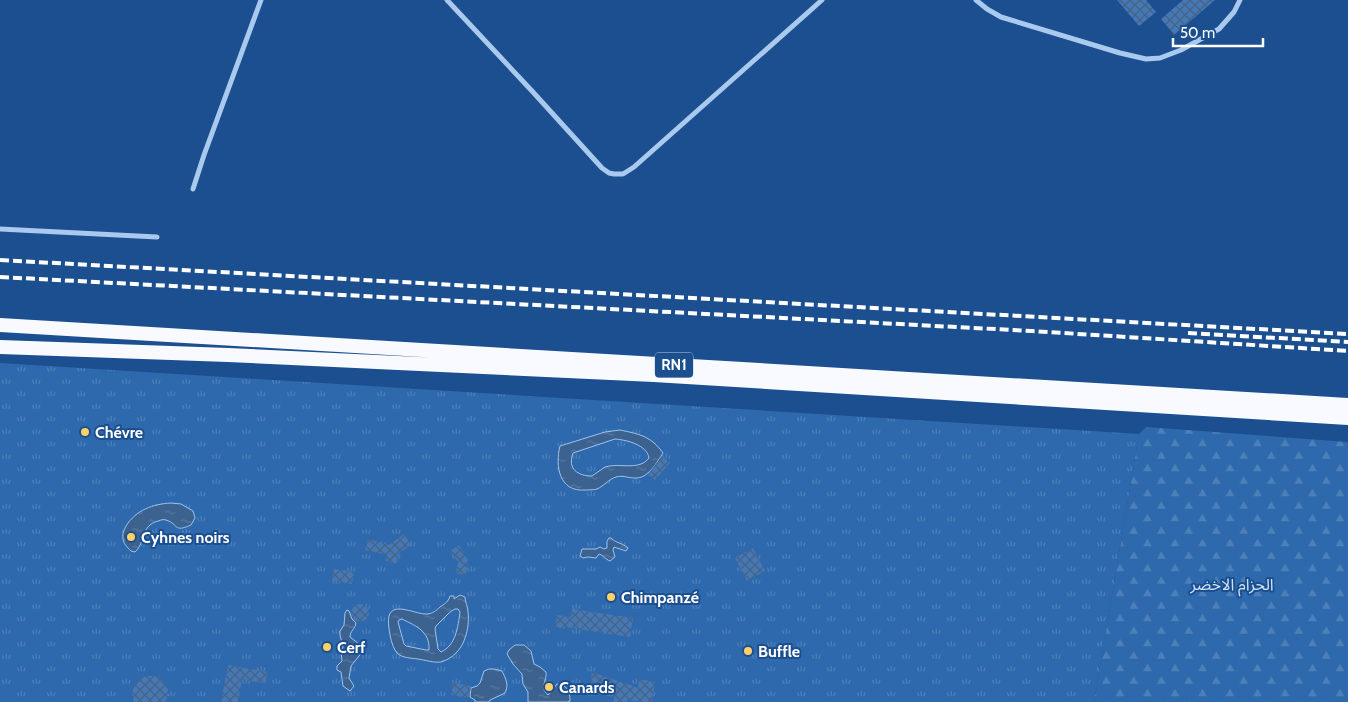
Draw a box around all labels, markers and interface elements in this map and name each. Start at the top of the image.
scale bar [1173,15,1263,47]
text: 50 m [1180,24,1215,42]
road number: RN1 [655,352,693,378]
place label: Chévre [95,423,143,442]
marker: Chévre [79,426,91,438]
place label: Cyhnes noirs [141,528,230,547]
marker: Cyhnes noirs [125,531,137,543]
park label: الحزام الاخضر [1189,575,1274,597]
place label: Chimpanzé [621,588,699,607]
marker: Chimpanzé [605,591,617,603]
place label: Cerf [337,638,366,657]
marker: Cerf [321,641,333,653]
place label: Buffle [758,642,800,661]
marker: Buffle [742,645,754,657]
place label: Canards [559,678,615,697]
marker: Canards [543,681,555,693]

